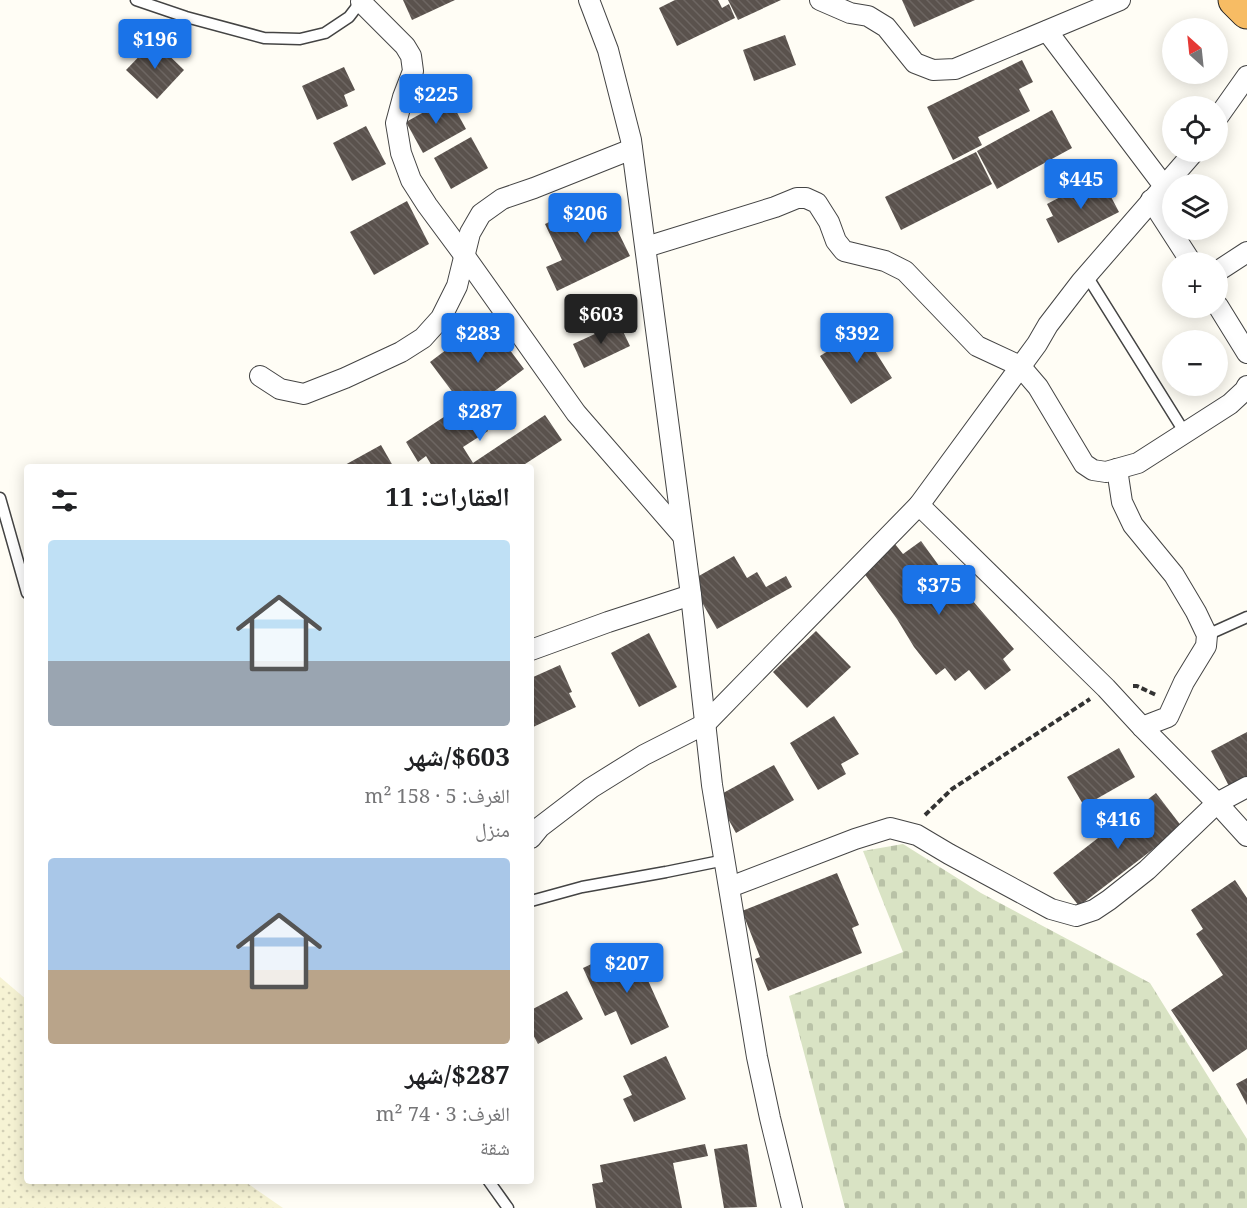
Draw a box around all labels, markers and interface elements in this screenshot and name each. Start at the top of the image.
north arrow [1162,18,1228,84]
map controls [1162,18,1228,396]
pin: $196 [119,19,191,70]
text: $196 [132,25,178,52]
pin: $225 [400,74,472,125]
text: $225 [413,80,459,107]
button: locate [1162,96,1228,162]
pin: $445 [1045,159,1117,210]
text: $445 [1058,165,1104,192]
button: layers [1162,174,1228,240]
pin: $206 [549,193,621,244]
text: $206 [562,199,608,226]
button: + [1162,252,1228,318]
pin: $603 [565,294,637,345]
text: $603 [578,300,624,327]
pin: $283 [442,313,514,364]
pin: $392 [821,313,893,364]
text: $283 [455,319,501,346]
text: $392 [834,319,880,346]
button: − [1162,330,1228,396]
pin: $287 [444,391,516,442]
text: $287 [457,397,503,424]
text: العقارات: 11 [385,478,510,514]
icon: filters [48,484,81,517]
pin: $375 [903,565,975,616]
text: $375 [916,571,962,598]
icon: home [225,579,333,687]
text: $603/شهر [405,738,510,774]
text: الغرف: 5 · 158 m² [365,782,510,809]
pin: $416 [1082,799,1154,850]
text: $416 [1095,805,1141,832]
text: منزل [475,816,510,843]
icon: home [225,897,333,1005]
pin: $207 [591,943,663,994]
text: $207 [604,949,650,976]
text: $287/شهر [405,1056,510,1092]
text: الغرف: 3 · 74 m² [376,1100,510,1127]
text: شقة [480,1134,510,1161]

